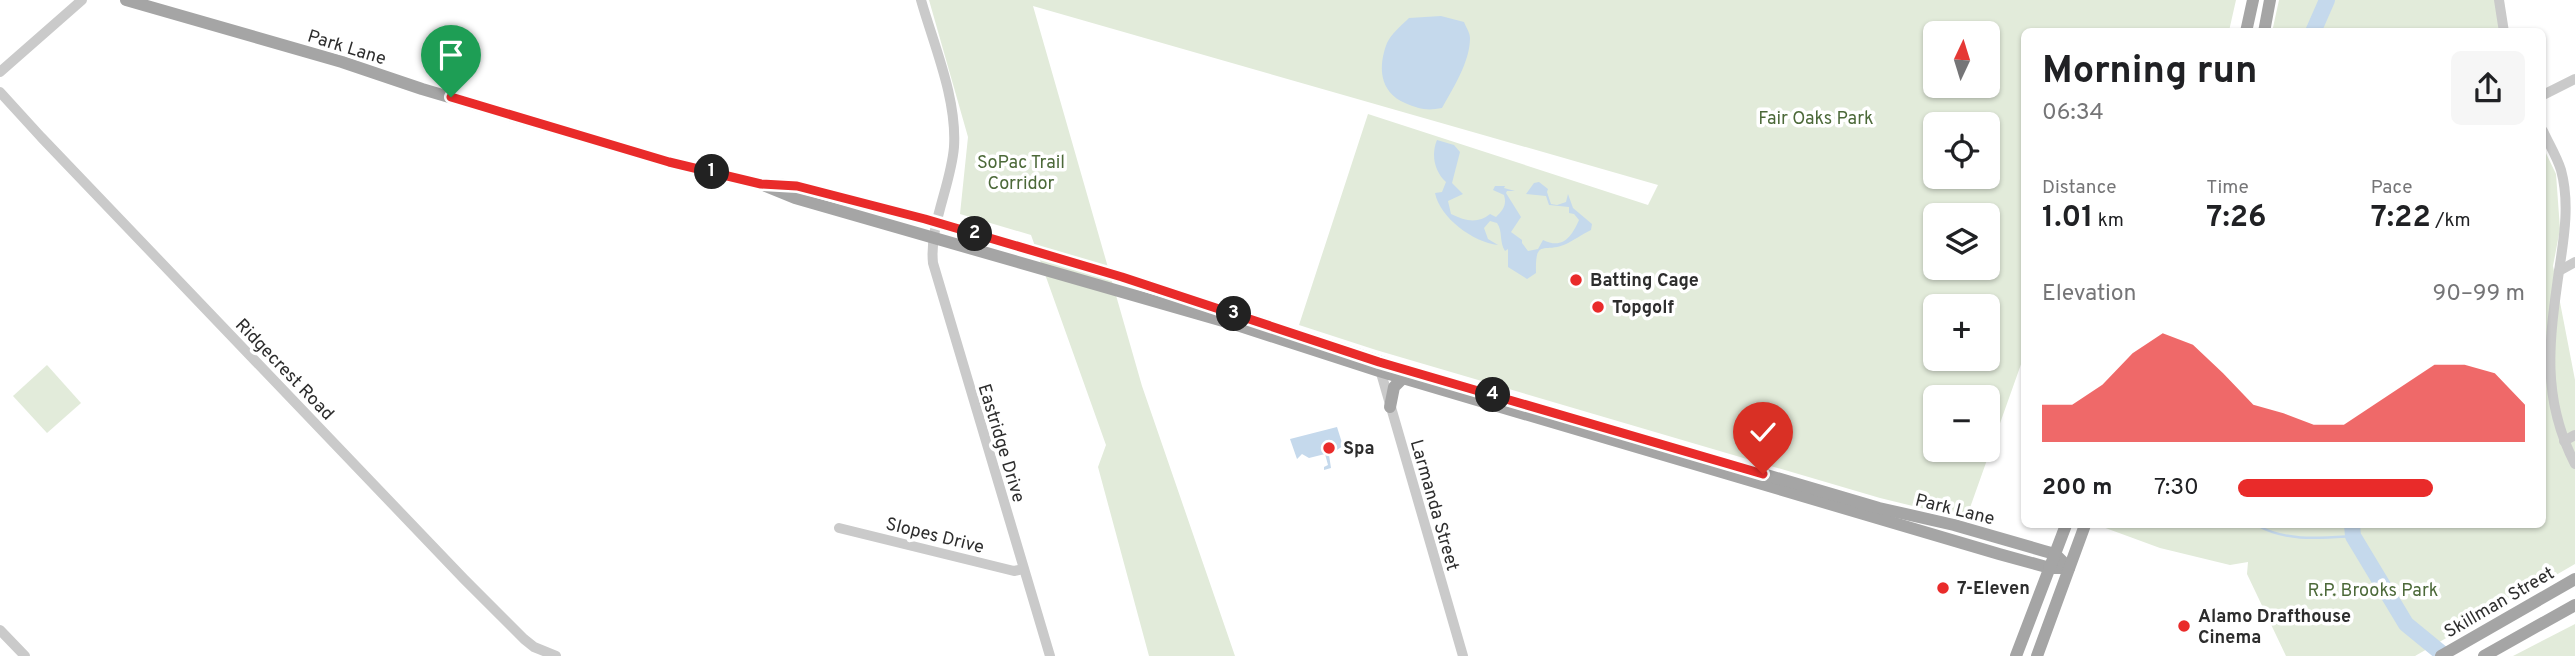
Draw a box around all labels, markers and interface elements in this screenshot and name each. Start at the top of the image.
north arrow [1923,21,2000,98]
map controls [1923,21,2000,462]
pin [421,25,481,97]
street label: Park Lane [304,26,389,71]
icon: arrive [432,36,470,74]
text: Morning run [2042,48,2258,97]
button: share [2451,51,2525,125]
text: 06:34 [2042,99,2104,128]
park label: Fair Oaks Park [1758,108,1874,131]
button: locate [1923,112,2000,189]
park label: SoPac Trail Corridor [977,152,1065,196]
pin: 1 [694,154,730,190]
text: 1 [708,159,715,183]
text: Distance [2042,176,2117,200]
text: Time [2206,176,2249,200]
text: Pace [2371,176,2412,200]
text: 1.01 [2042,200,2093,237]
text: 7:26 [2206,200,2267,237]
text: 7:22 [2371,200,2431,237]
button: layers [1923,203,2000,280]
text: km [2093,209,2124,233]
text: /km [2431,209,2471,233]
pin: 2 [958,216,992,252]
text: 2 [969,221,980,245]
place label: Batting Cage [1590,270,1699,293]
marker: Batting Cage [1568,272,1584,288]
text: Elevation [2042,280,2137,309]
text: 90–99 m [2433,280,2525,309]
button: + [1923,294,2000,371]
pin: 3 [1216,296,1252,332]
place label: Topgolf [1612,297,1674,320]
marker: Topgolf [1590,299,1606,315]
text: 3 [1228,301,1239,325]
street label: Ridgecrest Road [230,314,338,426]
pin: 4 [1476,378,1510,412]
street label: Eastridge Drive [972,381,1030,505]
text: 4 [1486,382,1499,406]
button: − [1923,385,2000,462]
pin [1733,402,1793,474]
icon: check [1744,413,1782,451]
street label: Larmanda Street [1404,437,1463,574]
place label: Spa [1343,438,1375,461]
marker: Spa [1321,440,1337,456]
text: 200 m [2042,474,2112,503]
text: 7:30 [2154,474,2199,503]
street label: Park Lane [1912,489,1997,531]
street label: Slopes Drive [883,513,986,560]
street label: Skillman Street [2441,563,2559,644]
place label: 7-Eleven [1957,578,2030,601]
marker: 7-Eleven [1935,580,1951,596]
park label: R.P. Brooks Park [2308,580,2438,603]
place label: Alamo Drafthouse Cinema [2198,606,2351,650]
marker: Alamo Drafthouse Cinema [2176,618,2192,634]

